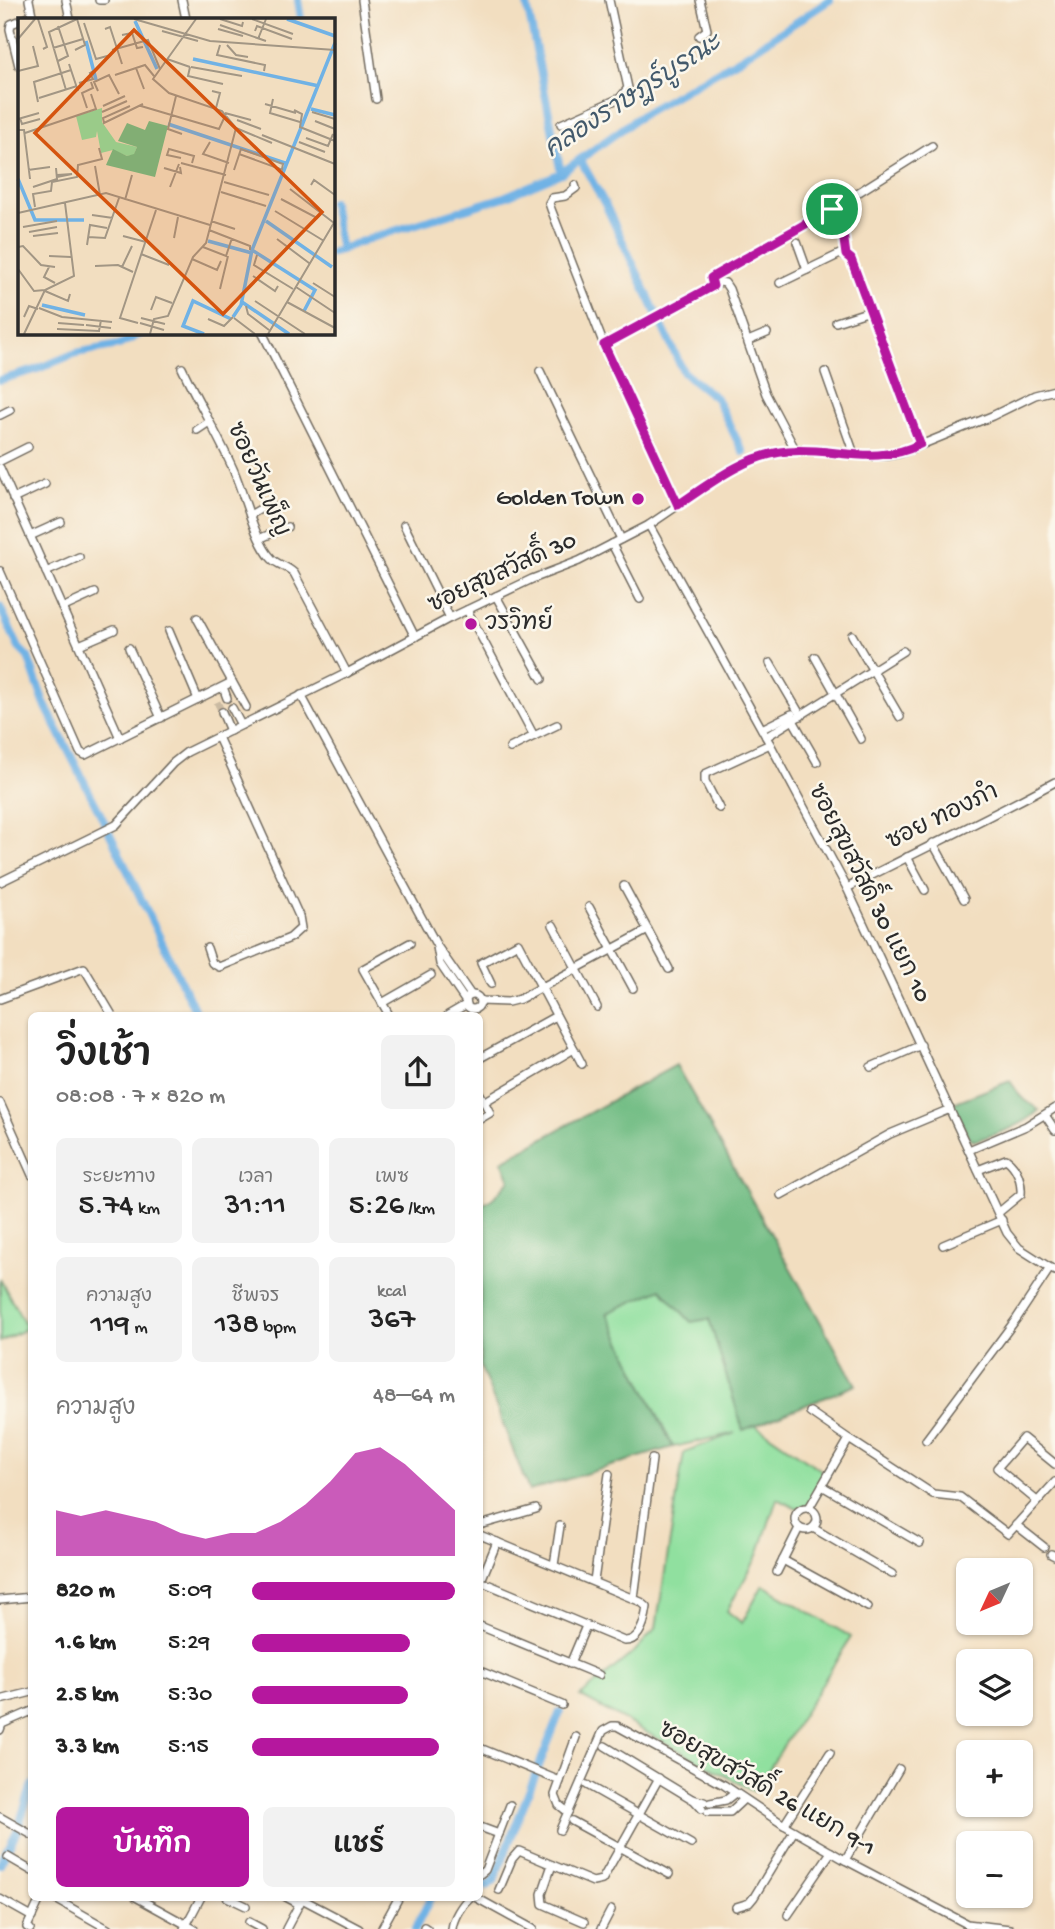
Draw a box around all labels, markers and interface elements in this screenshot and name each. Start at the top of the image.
inset map [18,18,334,334]
water label: คลองราษฎร์บูรณะ [536,23,730,167]
pin [802,179,862,239]
icon: arrive [813,190,851,228]
street label: ซอยวันเพ็ญ [219,417,299,542]
place label: Golden Town [496,485,625,514]
marker: Golden Town [630,491,646,507]
street label: ซอยสุขสวัสดิ์ 30 [419,517,582,621]
place label: วรวิทย์ [485,605,553,639]
marker: วรวิทย์ [463,616,479,632]
street label: ซอย ทองภํา [880,774,1004,858]
street label: ซอยสุขสวัสดิ์ 30 แยก 10 [800,775,946,1008]
button: share [381,1035,455,1109]
text: วิ่งเช้า [56,1036,151,1080]
text: 08:08 · 7 × 820 m [56,1084,225,1111]
text: ระยะทาง [83,1167,155,1190]
text: เวลา [238,1167,273,1190]
text: เพซ [375,1167,409,1190]
text: 5.74 [78,1190,133,1225]
text: 31:11 [225,1190,286,1225]
text: 5:26 [349,1190,404,1225]
text: km [133,1198,160,1221]
text: /km [404,1198,435,1221]
text: kcal [377,1281,407,1304]
text: ความสูง [86,1286,152,1309]
text: ชีพจร [232,1286,279,1309]
text: 367 [369,1304,415,1339]
text: 119 [91,1309,130,1344]
text: 138 [215,1309,259,1344]
text: m [130,1317,148,1340]
text: bpm [259,1317,296,1340]
text: 48–64 m [373,1383,455,1410]
text: ความสูง [56,1396,135,1423]
north arrow [956,1558,1032,1634]
map controls [956,1558,1033,1908]
text: 820 m [56,1578,115,1605]
text: 5:09 [168,1578,212,1605]
text: 1.6 km [56,1630,116,1657]
text: 5:29 [168,1630,210,1657]
button: layers [956,1649,1033,1726]
text: 2.5 km [56,1682,119,1709]
text: 5:30 [168,1682,212,1709]
street label: ซอยสุขสวัสดิ์ 26 แยก 9-1 [652,1707,885,1864]
text: 3.3 km [56,1734,119,1761]
text: 5:15 [168,1734,209,1761]
button: + [956,1740,1033,1817]
button: บันทึก [56,1807,249,1887]
button: แชร์ [263,1807,455,1887]
button: − [956,1831,1033,1908]

